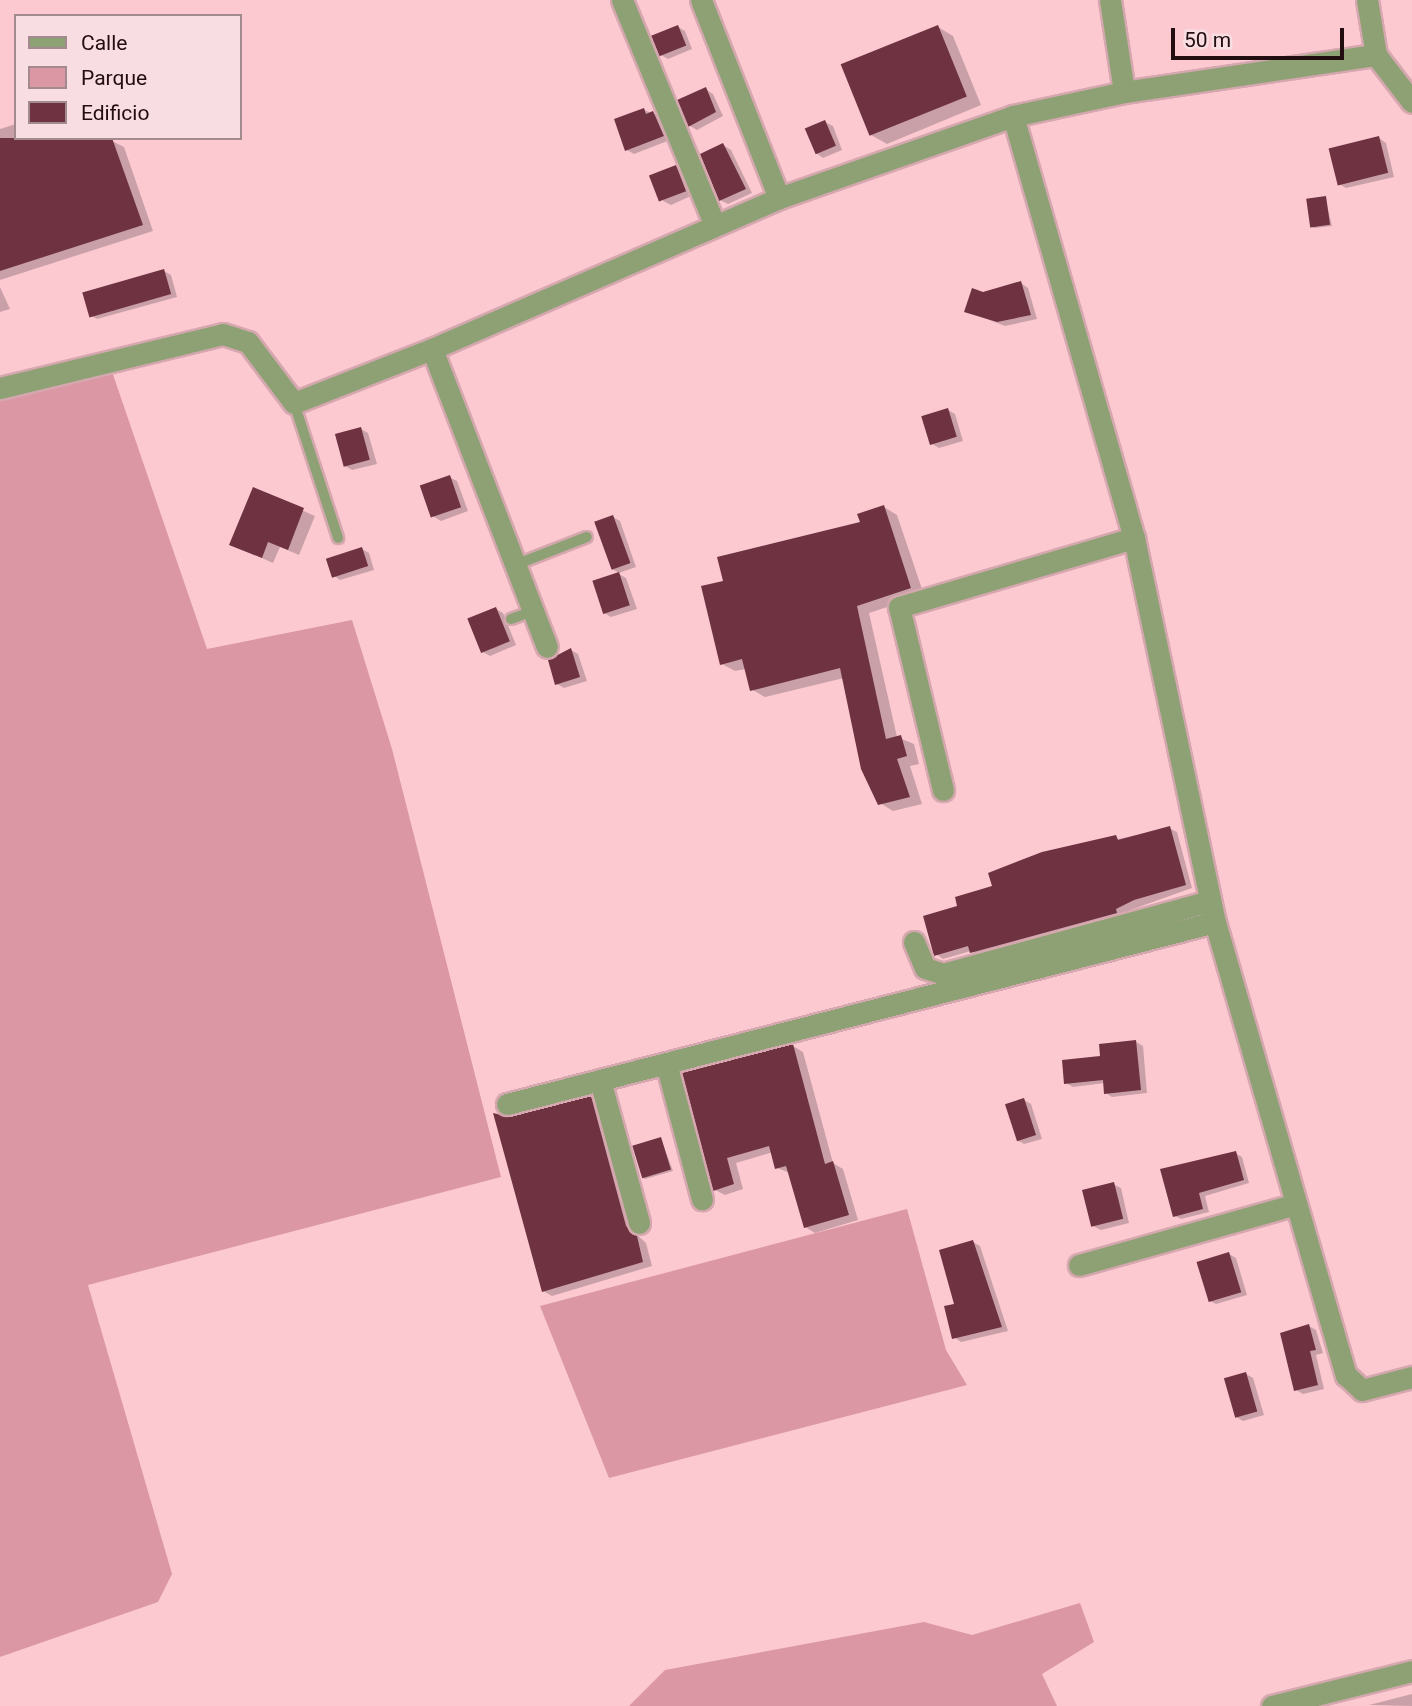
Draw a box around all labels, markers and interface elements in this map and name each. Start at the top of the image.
legend [14,14,242,140]
scale bar [1174,14,1347,58]
text: 50 m [1184,28,1231,52]
text: Calle [81,31,127,55]
text: Parque [81,66,147,90]
text: Edificio [81,101,149,125]

